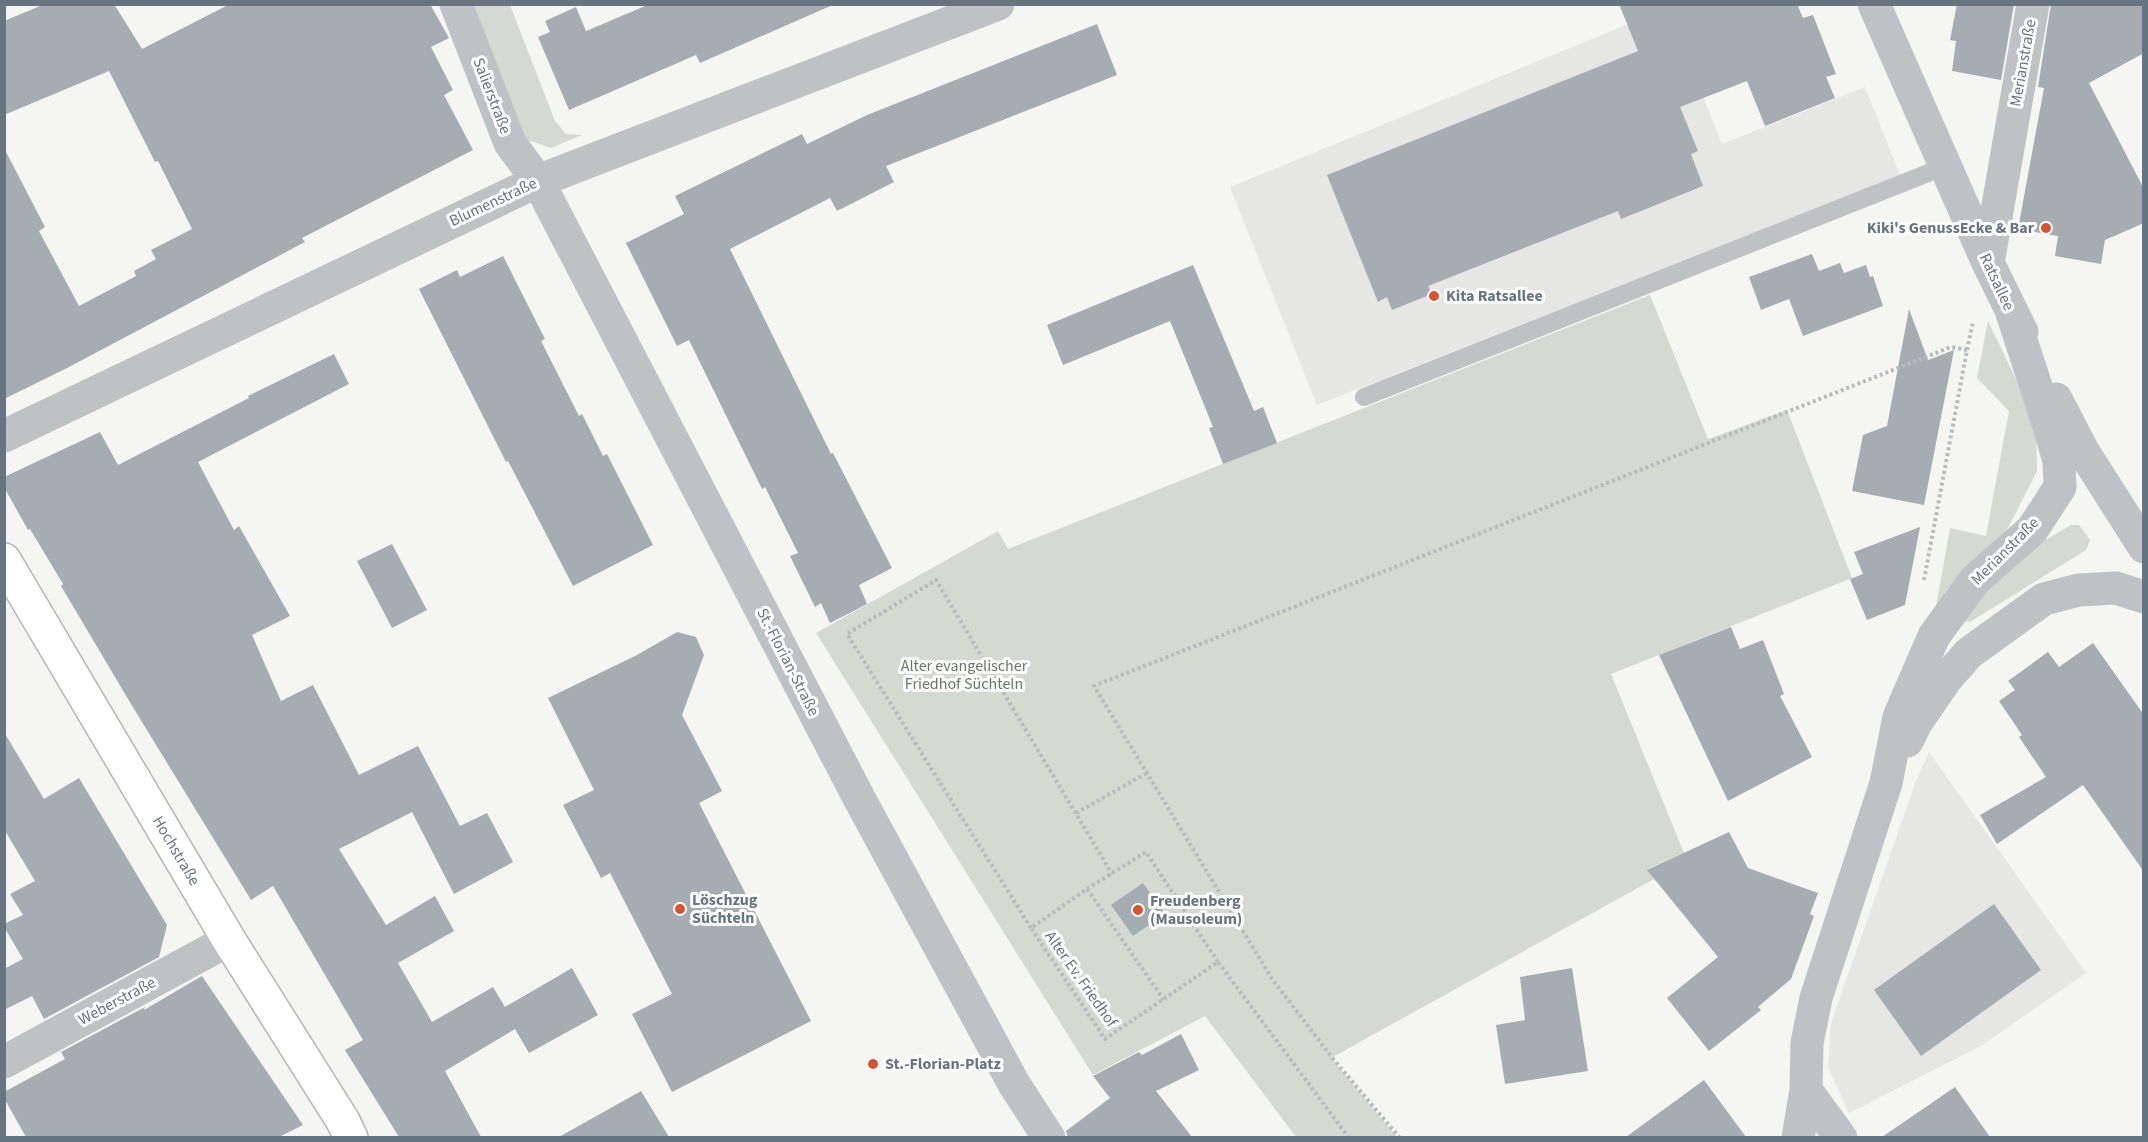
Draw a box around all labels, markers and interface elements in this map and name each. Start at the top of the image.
street label: Merianstraße [2005,18,2041,108]
street label: Salierstraße [467,55,517,137]
street label: Blumenstraße [446,172,540,232]
place label: Kiki's GenussEcke & Bar [1867,217,2035,239]
marker: Kiki's GenussEcke & Bar [2039,221,2053,235]
street label: Ratsallee [1974,250,2020,314]
place label: Kita Ratsallee [1446,285,1543,307]
marker: Kita Ratsallee [1427,289,1441,303]
street label: Merianstraße [1966,512,2044,590]
street label: St.-Florian-Straße [751,604,825,720]
park label: Alter evangelischer Friedhof Süchteln [901,655,1028,695]
street label: Hochstraße [147,812,205,890]
place label: Löschzug Süchteln [692,889,758,929]
place label: Freudenberg (Mausoleum) [1150,890,1242,930]
marker: Löschzug Süchteln [673,902,687,916]
marker: Freudenberg (Mausoleum) [1131,903,1145,917]
street label: Alter Ev. Friedhof [1040,926,1123,1033]
street label: Weberstraße [74,971,160,1031]
place label: St.-Florian-Platz [885,1053,1001,1075]
marker: St.-Florian-Platz [866,1057,880,1071]

